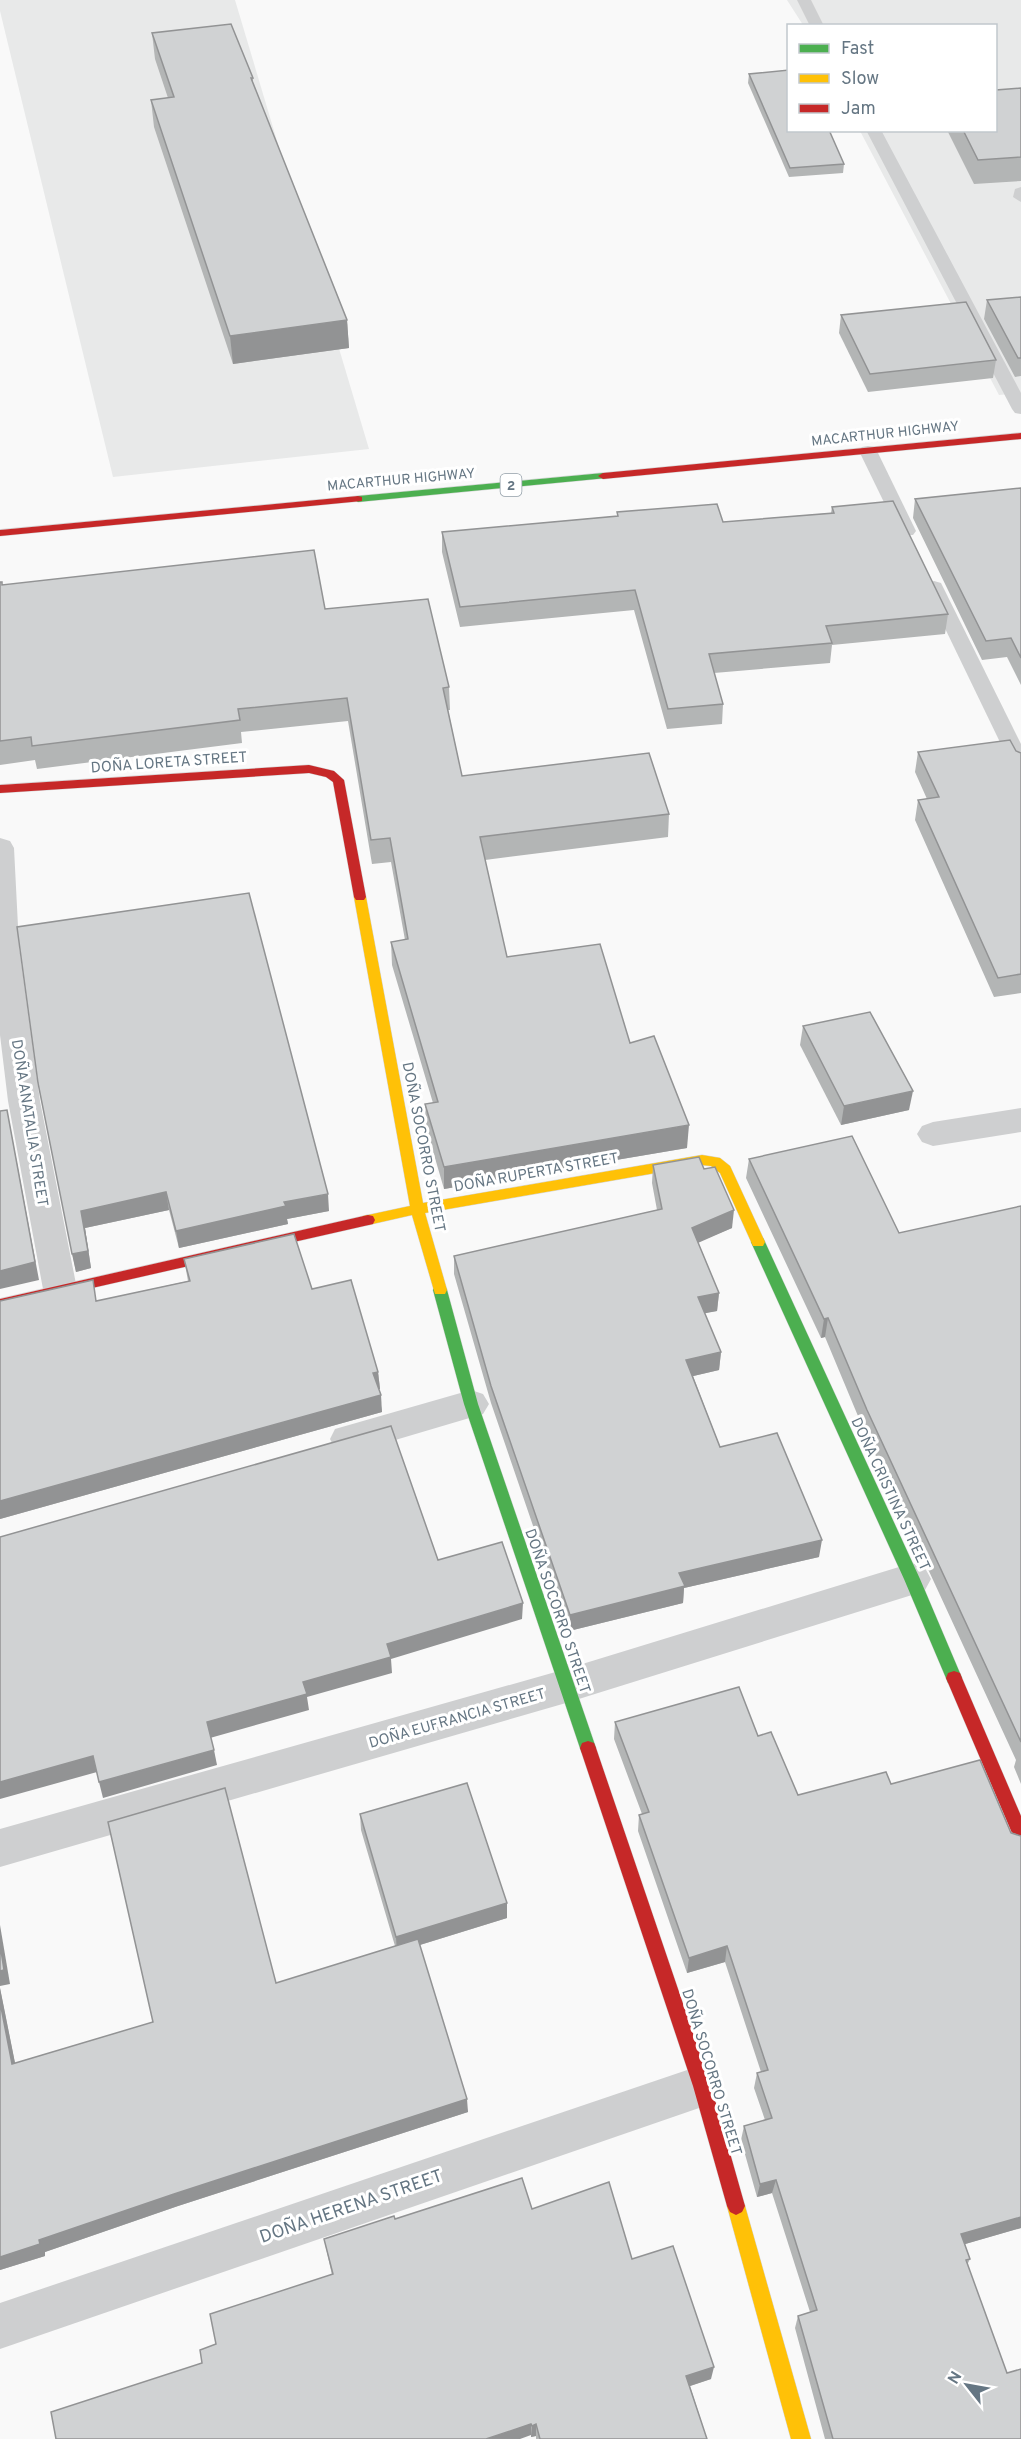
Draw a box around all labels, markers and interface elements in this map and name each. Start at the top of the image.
legend [787,24,997,132]
text: Fast [841,38,874,61]
text: Slow [841,68,879,91]
text: Jam [841,98,876,121]
street label: MACARTHUR HIGHWAY [810,418,960,451]
street label: MACARTHUR HIGHWAY [326,466,476,495]
road number: 2 [500,474,522,496]
street label: DOÑA LORETA STREET [90,748,248,778]
street label: DOÑA ANATALIA STREET [6,1038,52,1208]
street label: DOÑA SOCORRO STREET [397,1060,449,1234]
street label: DOÑA RUPERTA STREET [452,1149,620,1197]
street label: DOÑA CRISTINA STREET [846,1414,935,1574]
street label: DOÑA SOCORRO STREET [519,1526,595,1696]
street label: DOÑA EUFRANCIA STREET [367,1684,548,1754]
street label: DOÑA SOCORRO STREET [676,1987,746,2158]
street label: DOÑA HERENA STREET [256,2163,446,2250]
north arrow [937,2355,997,2415]
text: N [944,2368,967,2388]

